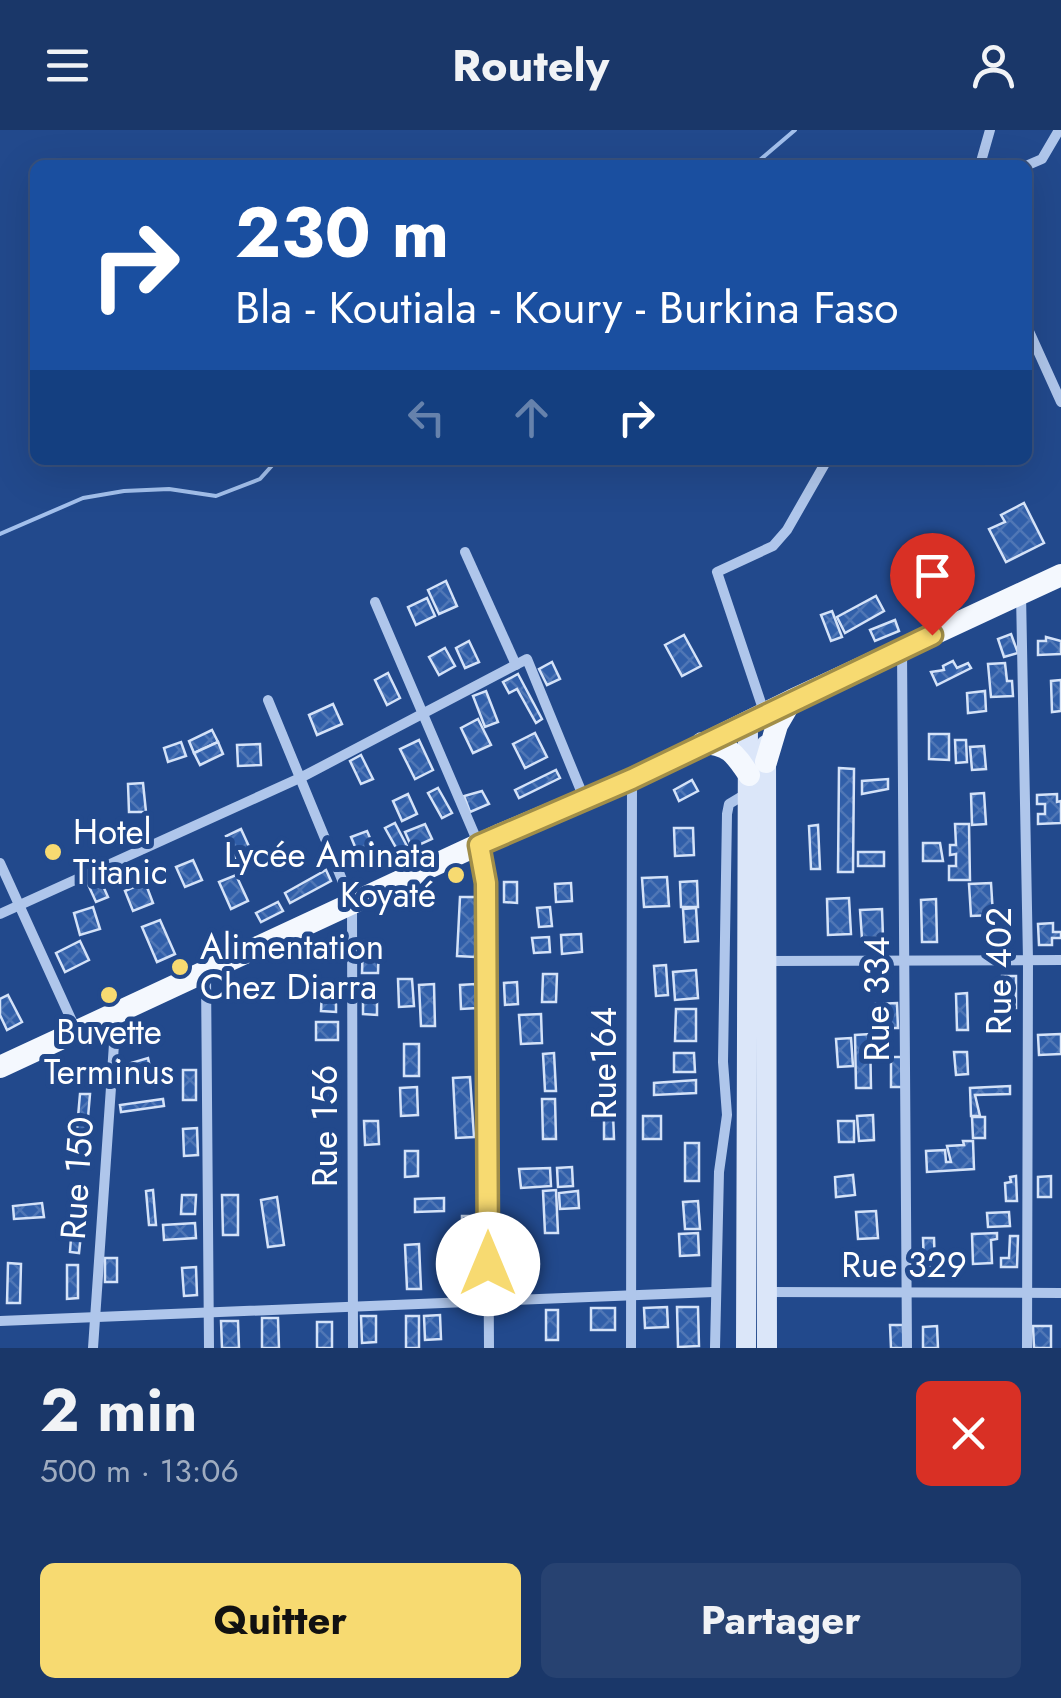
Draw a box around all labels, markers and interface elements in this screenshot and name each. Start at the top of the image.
text: Routely [452,33,609,98]
icon: menu [40,38,95,93]
icon: person [966,38,1021,93]
text: 230 m [235,182,449,283]
icon: right [70,200,200,330]
text: Bla - Koutiala - Koury - Burkina Faso [235,275,899,340]
icon: left [399,390,454,445]
icon: ahead [504,390,559,445]
icon: right [609,390,664,445]
pin [890,533,975,636]
icon: arrive [905,548,960,603]
place label: Hotel Titanic [73,807,168,897]
place label: Lycée Aminata Koyaté [224,830,436,920]
marker: Hotel Titanic [42,841,64,863]
marker: Lycée Aminata Koyaté [445,864,467,886]
street label: Rue 402 [974,907,1024,1035]
place label: Alimentation Chez Diarra [200,922,384,1012]
street label: Rue 334 [852,936,902,1062]
marker: Alimentation Chez Diarra [169,956,191,978]
marker: Buvette Terminus [98,984,120,1006]
place label: Buvette Terminus [44,1007,174,1097]
street label: Rue164 [579,1007,629,1119]
street label: Rue 156 [300,1065,350,1187]
street label: Rue 150 [48,1115,106,1241]
position arrow [436,1212,540,1316]
street label: Rue 329 [841,1240,967,1290]
text: 2 min [40,1367,198,1454]
button: close [916,1381,1021,1486]
text: 500 m · 13:06 [40,1448,239,1494]
button: Quitter [40,1563,521,1678]
button: Partager [541,1563,1021,1678]

